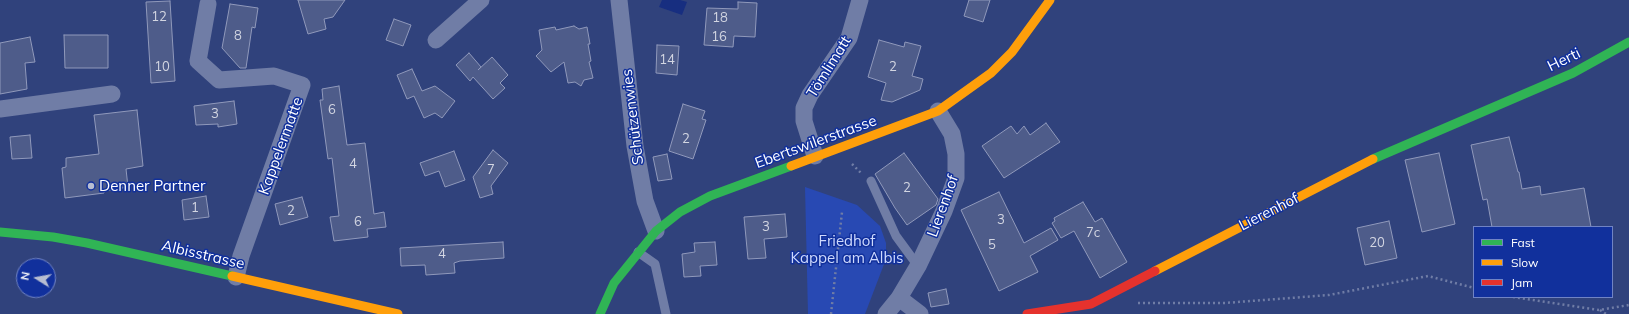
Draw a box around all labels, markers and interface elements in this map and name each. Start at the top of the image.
house number: 12 [151,9,167,25]
house number: 18 [712,10,728,26]
house number: 8 [234,28,242,44]
house number: 16 [711,29,727,45]
street label: Tömlimatt [803,33,855,101]
street label: Herti [1545,44,1583,76]
house number: 14 [659,52,675,68]
house number: 10 [154,59,170,75]
house number: 2 [889,59,897,75]
street label: Schützenwies [618,68,648,166]
street label: Kappelermatte [255,95,307,197]
house number: 6 [328,102,336,118]
house number: 3 [211,106,219,122]
street label: Ebertswilerstrasse [753,112,879,172]
house number: 2 [682,131,690,147]
house number: 4 [349,156,357,172]
house number: 7 [487,162,495,178]
street label: Lierenhof [924,173,962,239]
place label: Denner Partner [99,177,205,195]
house number: 2 [903,180,911,196]
marker: Denner Partner [86,181,96,191]
street label: Lierenhof [1236,189,1302,235]
house number: 1 [191,200,199,216]
house number: 2 [287,203,295,219]
house number: 3 [997,212,1005,228]
house number: 6 [354,214,362,230]
house number: 3 [762,219,770,235]
house number: 7c [1086,225,1100,241]
legend [1473,226,1613,298]
park label: Friedhof Kappel am Albis [791,232,903,267]
house number: 20 [1369,235,1385,251]
text: Fast [1511,235,1535,250]
street label: Albisstrasse [160,237,246,273]
house number: 5 [988,237,996,253]
house number: 4 [438,246,446,262]
text: Slow [1511,255,1539,270]
north arrow [16,258,56,298]
text: N [18,270,33,281]
text: Jam [1511,275,1533,290]

